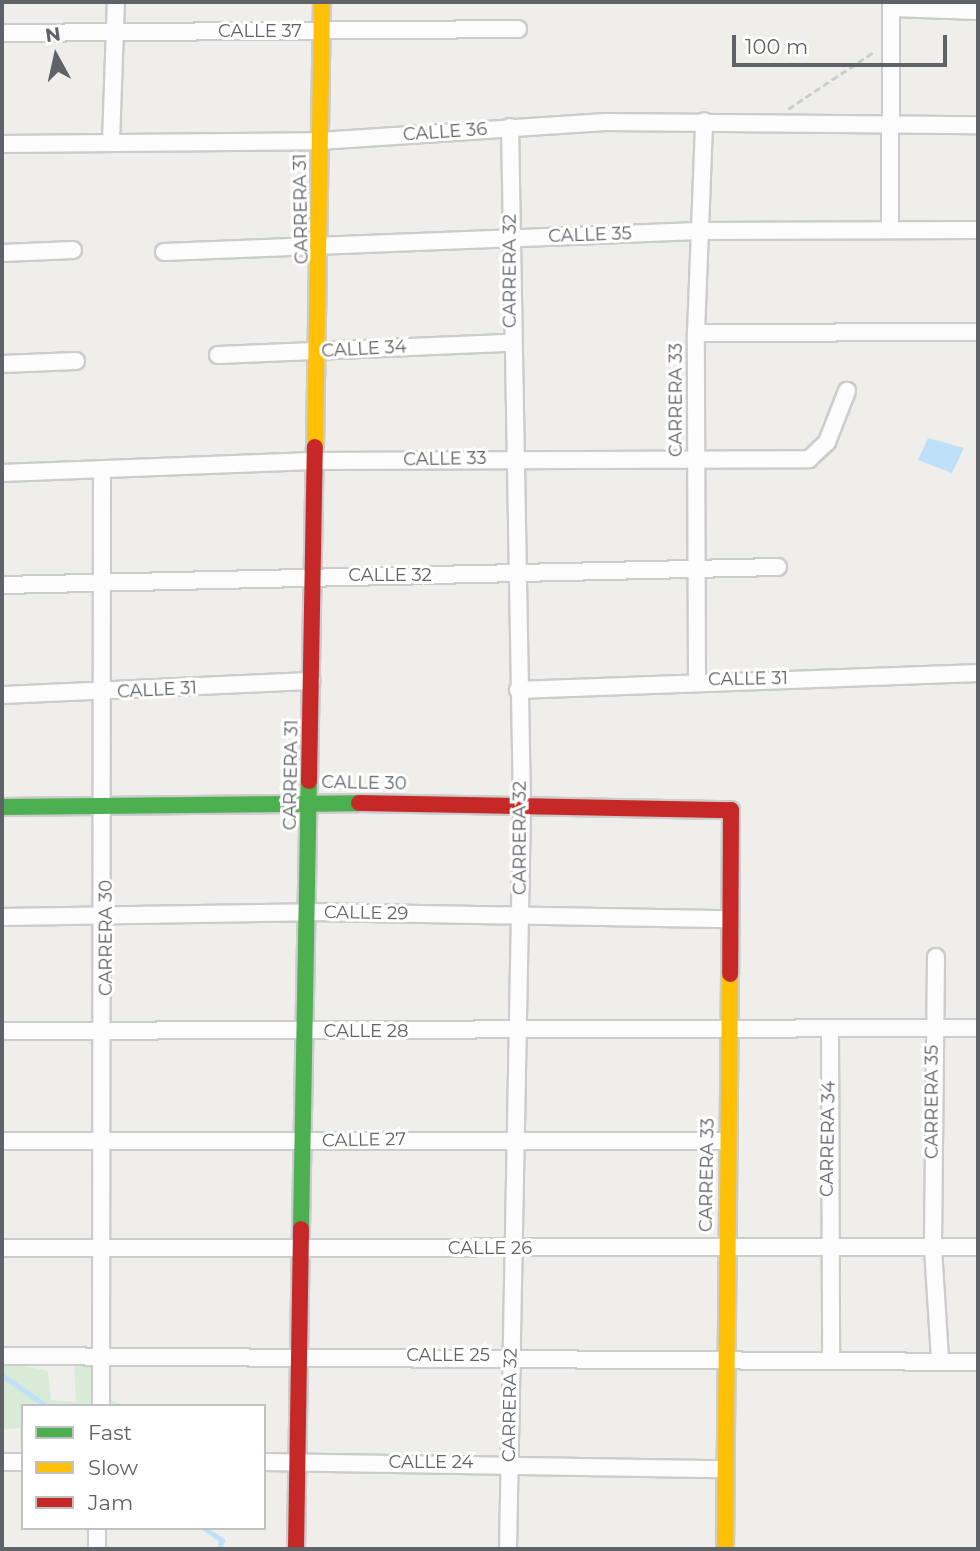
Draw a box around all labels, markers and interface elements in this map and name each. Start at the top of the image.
street label: CALLE 37 [218,20,302,42]
north arrow [21,21,91,91]
scale bar [735,21,950,65]
text: N [44,22,62,47]
text: 100 m [745,34,808,59]
street label: CALLE 36 [402,118,488,146]
street label: CARRERA 31 [289,153,313,265]
street label: CARRERA 32 [499,214,521,328]
street label: CALLE 35 [548,223,632,247]
street label: CALLE 34 [321,336,407,362]
street label: CARRERA 33 [665,343,687,457]
street label: CALLE 33 [403,447,487,471]
street label: CALLE 32 [348,564,432,586]
street label: CALLE 31 [708,668,788,690]
street label: CALLE 31 [117,677,197,703]
street label: CARRERA 31 [279,719,303,831]
street label: CALLE 30 [321,771,407,795]
street label: CARRERA 32 [509,781,531,895]
street label: CARRERA 30 [95,880,117,996]
street label: CALLE 29 [324,901,408,925]
street label: CALLE 28 [323,1020,409,1042]
street label: CARRERA 35 [921,1045,943,1159]
street label: CARRERA 34 [816,1081,840,1197]
street label: CARRERA 33 [695,1118,719,1232]
street label: CALLE 27 [322,1128,406,1152]
street label: CALLE 26 [448,1237,532,1259]
street label: CALLE 25 [406,1344,490,1366]
street label: CARRERA 32 [498,1348,522,1462]
legend [21,1404,266,1530]
text: Fast [88,1420,132,1445]
street label: CALLE 24 [388,1451,474,1473]
text: Slow [88,1455,138,1480]
text: Jam [88,1490,133,1515]

